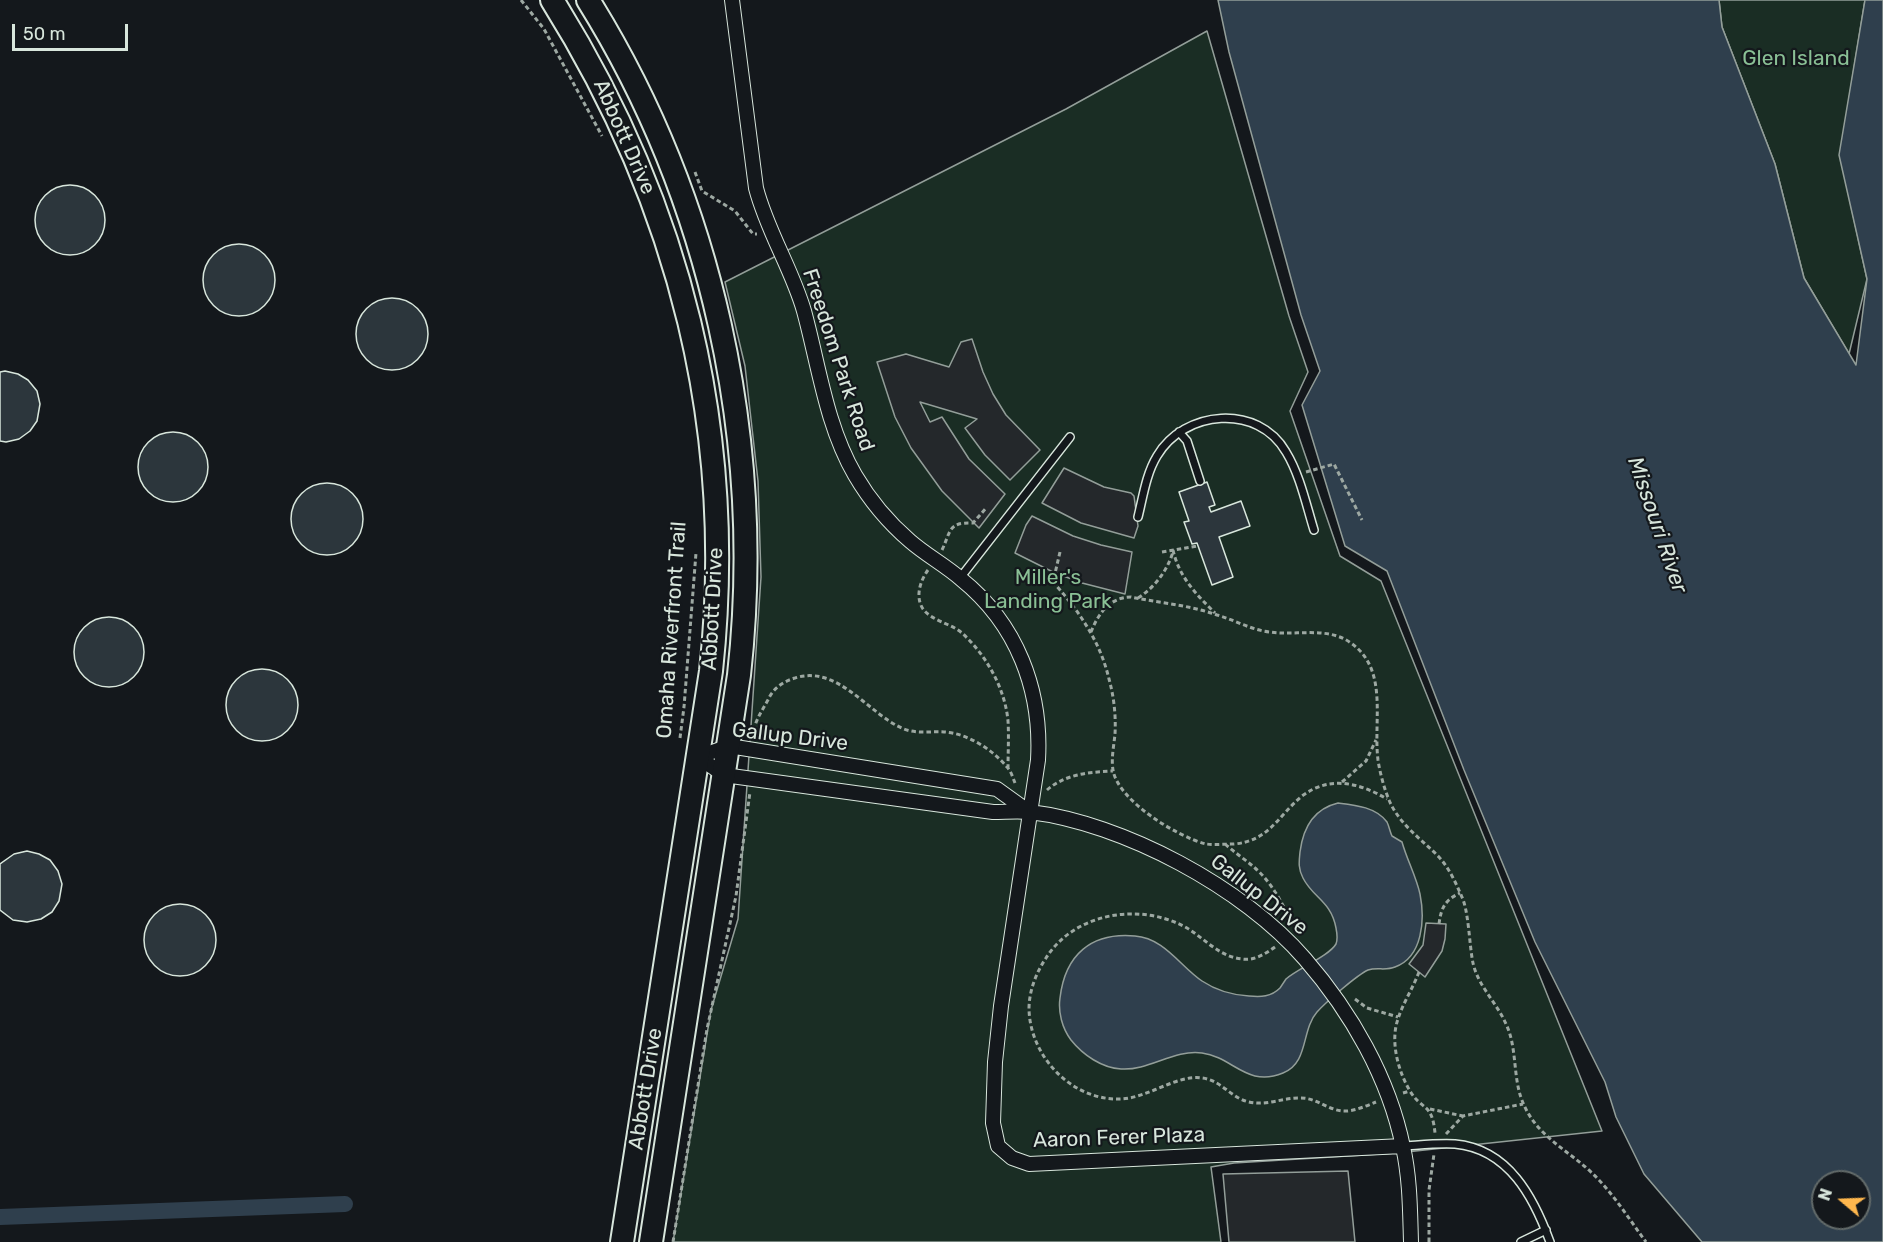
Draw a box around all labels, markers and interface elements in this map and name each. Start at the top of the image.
scale bar [15,12,130,50]
text: 50 m [23,23,66,45]
park label: Glen Island [1742,46,1850,72]
street label: Abbott Drive [587,76,661,198]
street label: Freedom Park Road [797,266,879,454]
water label: Missouri River [1621,453,1693,597]
street label: Omaha Riverfront Trail [652,521,692,739]
street label: Abbott Drive [697,547,729,671]
park label: Miller's Landing Park [984,565,1112,615]
street label: Gallup Drive [730,717,850,757]
street label: Gallup Drive [1205,849,1313,941]
street label: Abbott Drive [624,1026,668,1152]
street label: Aaron Ferer Plaza [1032,1122,1206,1154]
north arrow [1811,1170,1871,1230]
text: N [1815,1186,1836,1203]

